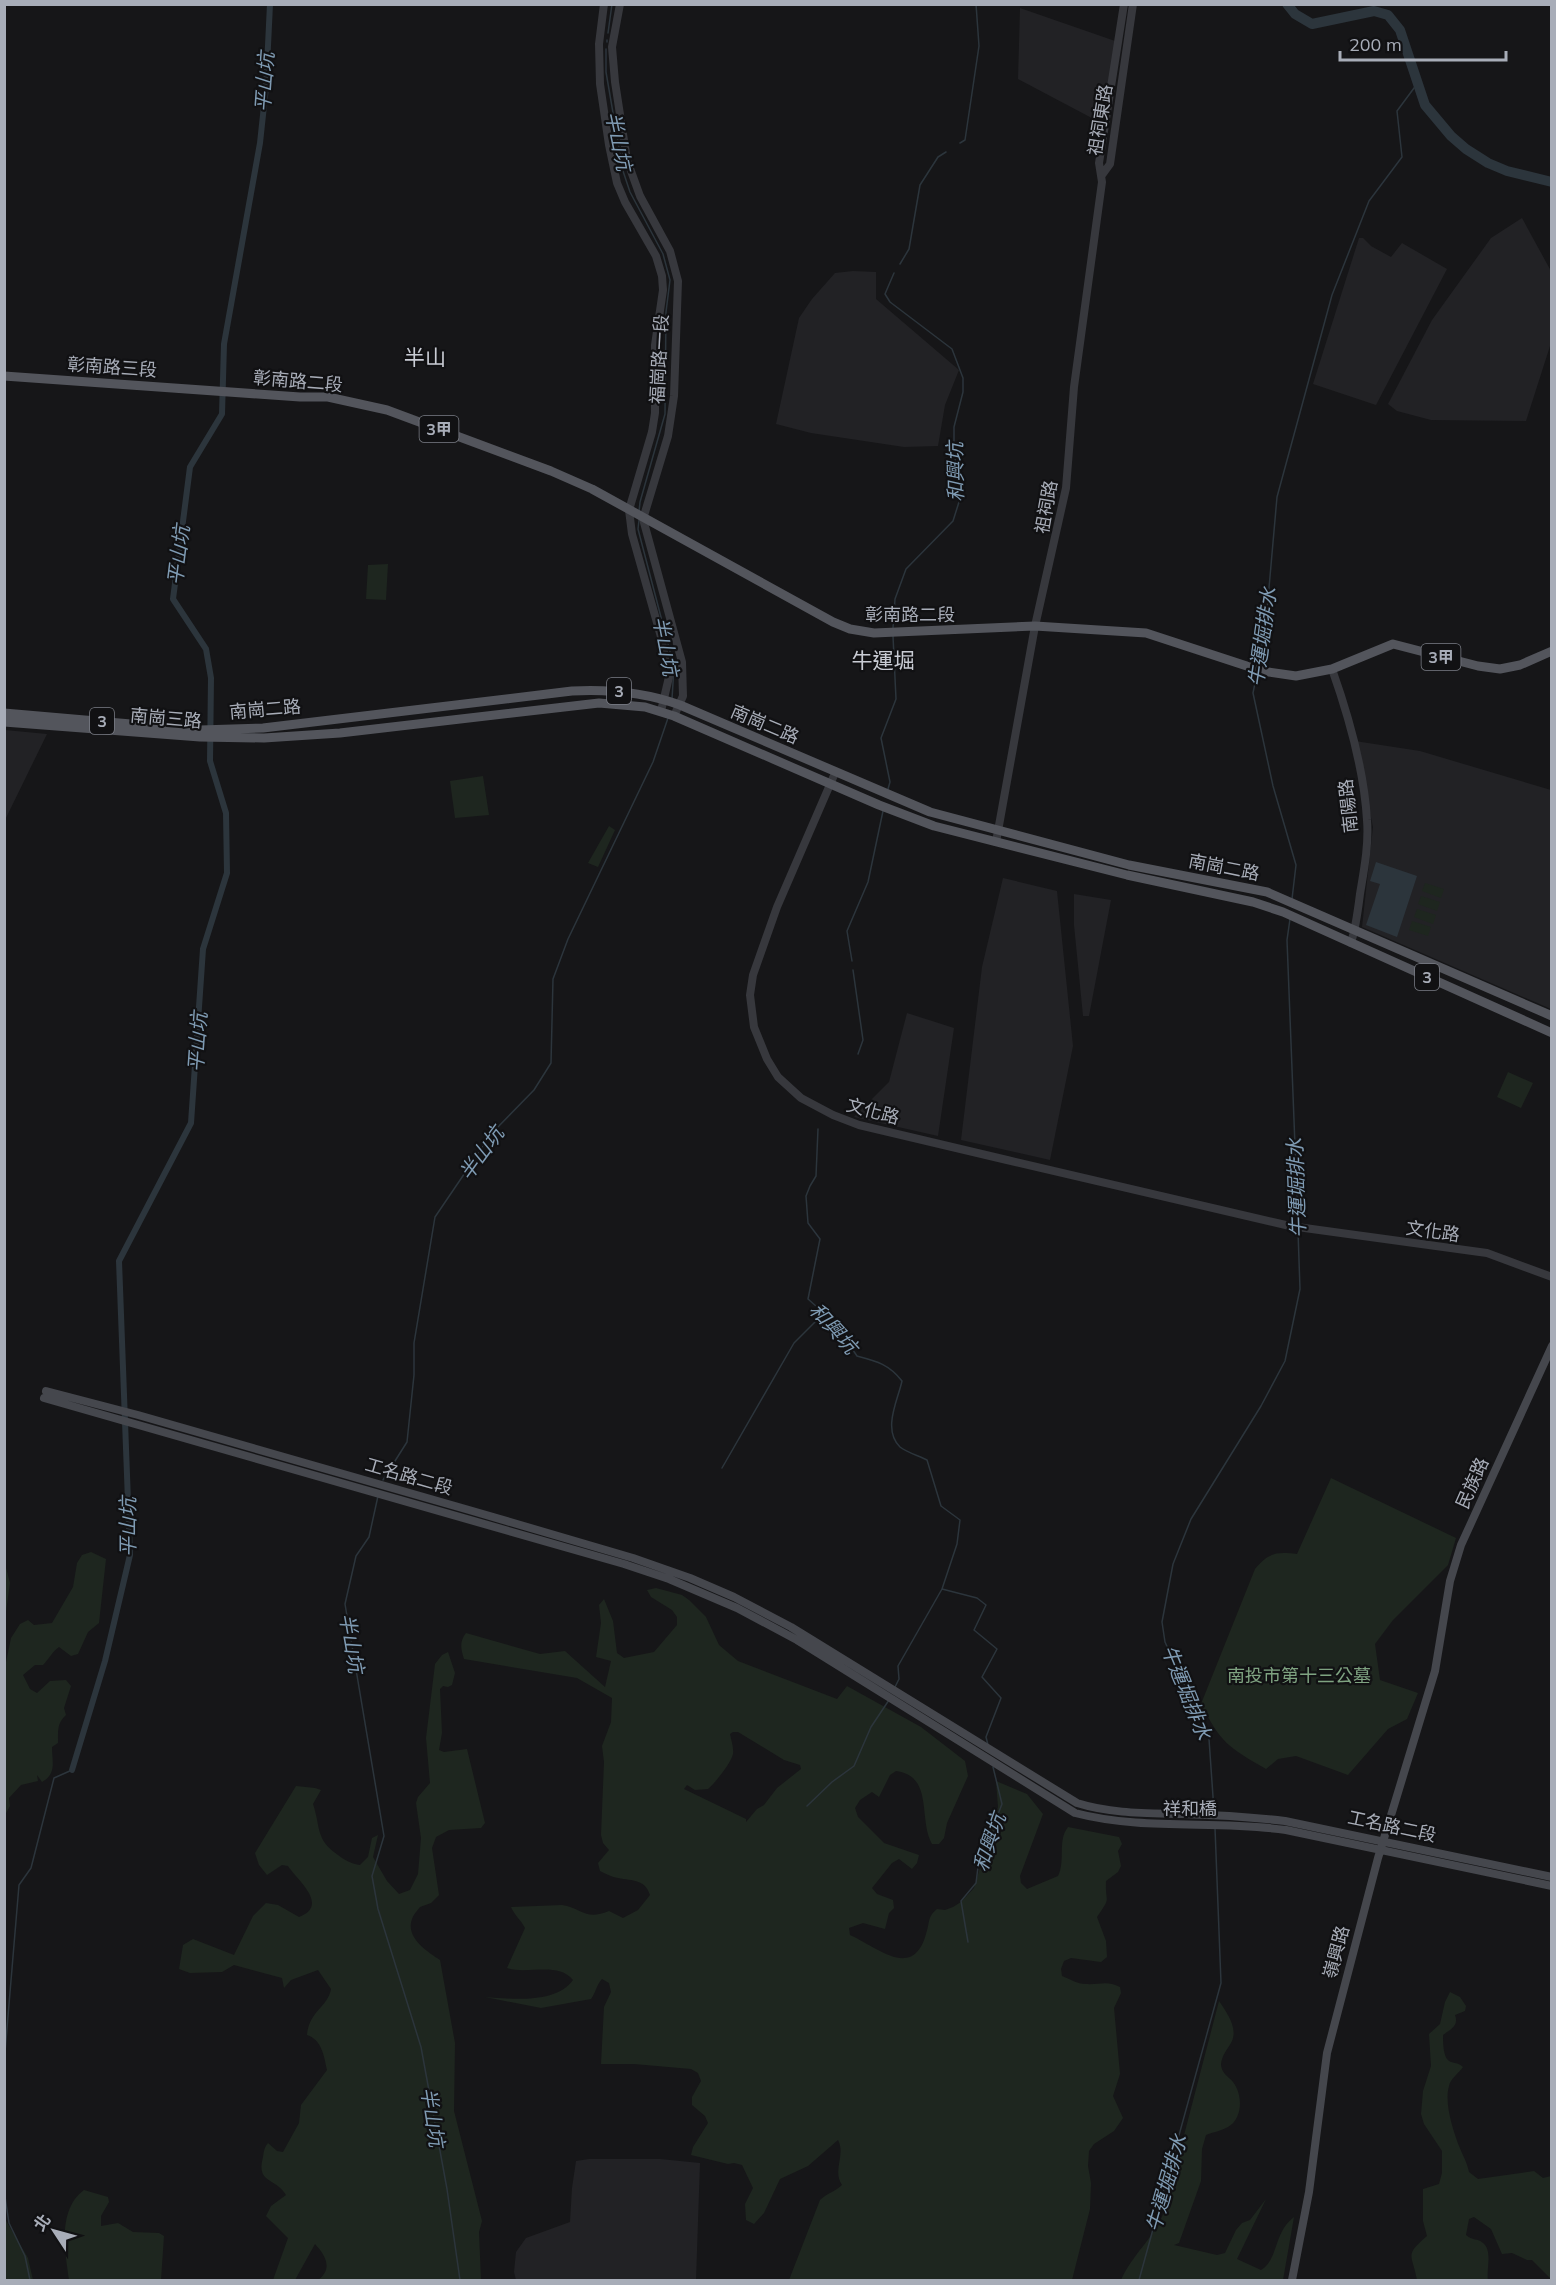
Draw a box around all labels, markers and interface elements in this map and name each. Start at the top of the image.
scale bar [1340,24,1506,62]
text: 200 m [1349,33,1402,56]
water label: 平山坑 [249,48,279,113]
street label: 祖祠東路 [1083,83,1117,157]
water label: 半山坑 [601,109,638,176]
street label: 福崗路一段 [645,313,673,405]
district label: 半山 [404,344,446,370]
street label: 彰南路三段 [66,352,158,382]
street label: 彰南路二段 [252,366,344,396]
road number: 3甲 [420,416,458,442]
water label: 和興坑 [942,439,968,502]
street label: 祖祠路 [1030,478,1062,536]
water label: 平山坑 [162,521,194,586]
water label: 牛運堀排水 [1243,585,1281,688]
street label: 彰南路二段 [865,603,955,626]
water label: 半山坑 [648,614,685,681]
road number: 3甲 [1422,644,1460,670]
district label: 牛運堀 [852,647,915,673]
road number: 3 [607,678,631,704]
street label: 南崗二路 [228,694,302,724]
street label: 南崗二路 [727,699,803,749]
street label: 南崗三路 [129,703,203,733]
road number: 3 [90,708,114,734]
street label: 南陽路 [1334,778,1362,834]
street label: 南崗二路 [1186,849,1262,885]
road number: 3 [1415,964,1439,990]
water label: 平山坑 [182,1008,212,1073]
street label: 文化路 [844,1093,902,1129]
water label: 半山坑 [453,1119,511,1185]
water label: 牛運堀排水 [1282,1137,1310,1238]
street label: 文化路 [1405,1216,1461,1246]
water label: 和興坑 [805,1297,865,1361]
street label: 工名路二段 [363,1453,455,1499]
street label: 民族路 [1451,1454,1493,1512]
water label: 平山坑 [115,1494,140,1557]
water label: 半山坑 [334,1611,370,1678]
water label: 牛運堀排水 [1157,1641,1218,1744]
park label: 南投市第十三公墓 [1227,1664,1371,1687]
street label: 祥和橋 [1163,1797,1217,1820]
street label: 工名路二段 [1346,1805,1438,1847]
water label: 和興坑 [967,1807,1012,1874]
street label: 嶺興路 [1318,1923,1354,1981]
water label: 半山坑 [416,2085,451,2152]
water label: 牛運堀排水 [1140,2131,1192,2235]
north arrow [24,2201,84,2261]
text: 北 [29,2210,55,2235]

